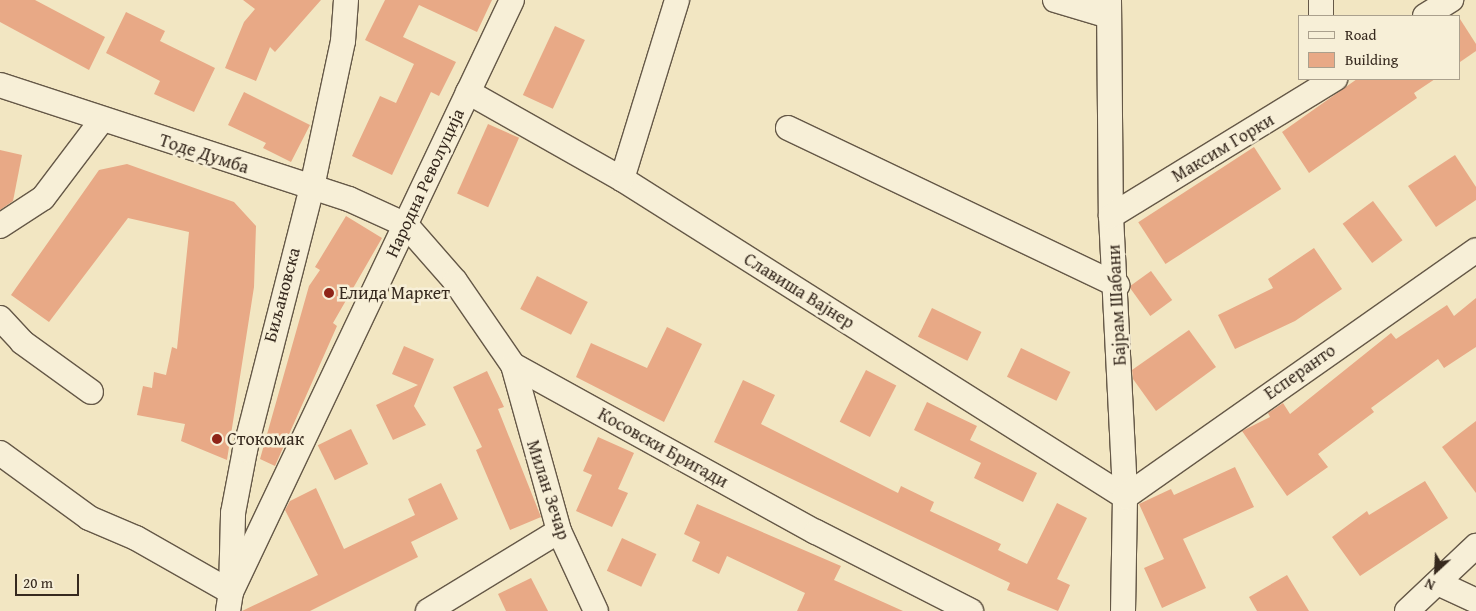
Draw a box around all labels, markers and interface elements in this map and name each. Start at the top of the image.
legend [1298,15,1461,80]
text: Road [1345,24,1376,45]
text: Building [1345,49,1398,70]
street label: Народна Револуција [381,105,469,261]
street label: Максим Горки [1168,109,1278,187]
street label: Тоде Думба [157,129,251,179]
street label: Бајрам Шабани [1103,244,1131,366]
street label: Биљановска [259,245,305,345]
street label: Славиша Вајнер [740,248,858,334]
place label: Елида Маркет [339,282,450,304]
marker: Елида Маркет [323,287,335,299]
street label: Есперанто [1260,340,1340,404]
street label: Косовски Бригади [594,403,732,493]
place label: Стокомак [227,428,304,450]
marker: Стокомак [211,433,223,445]
street label: Милан Зечар [522,437,574,543]
north arrow [1411,546,1461,596]
scale bar [18,564,81,596]
text: 20 m [23,572,53,593]
text: N [1421,574,1438,596]

